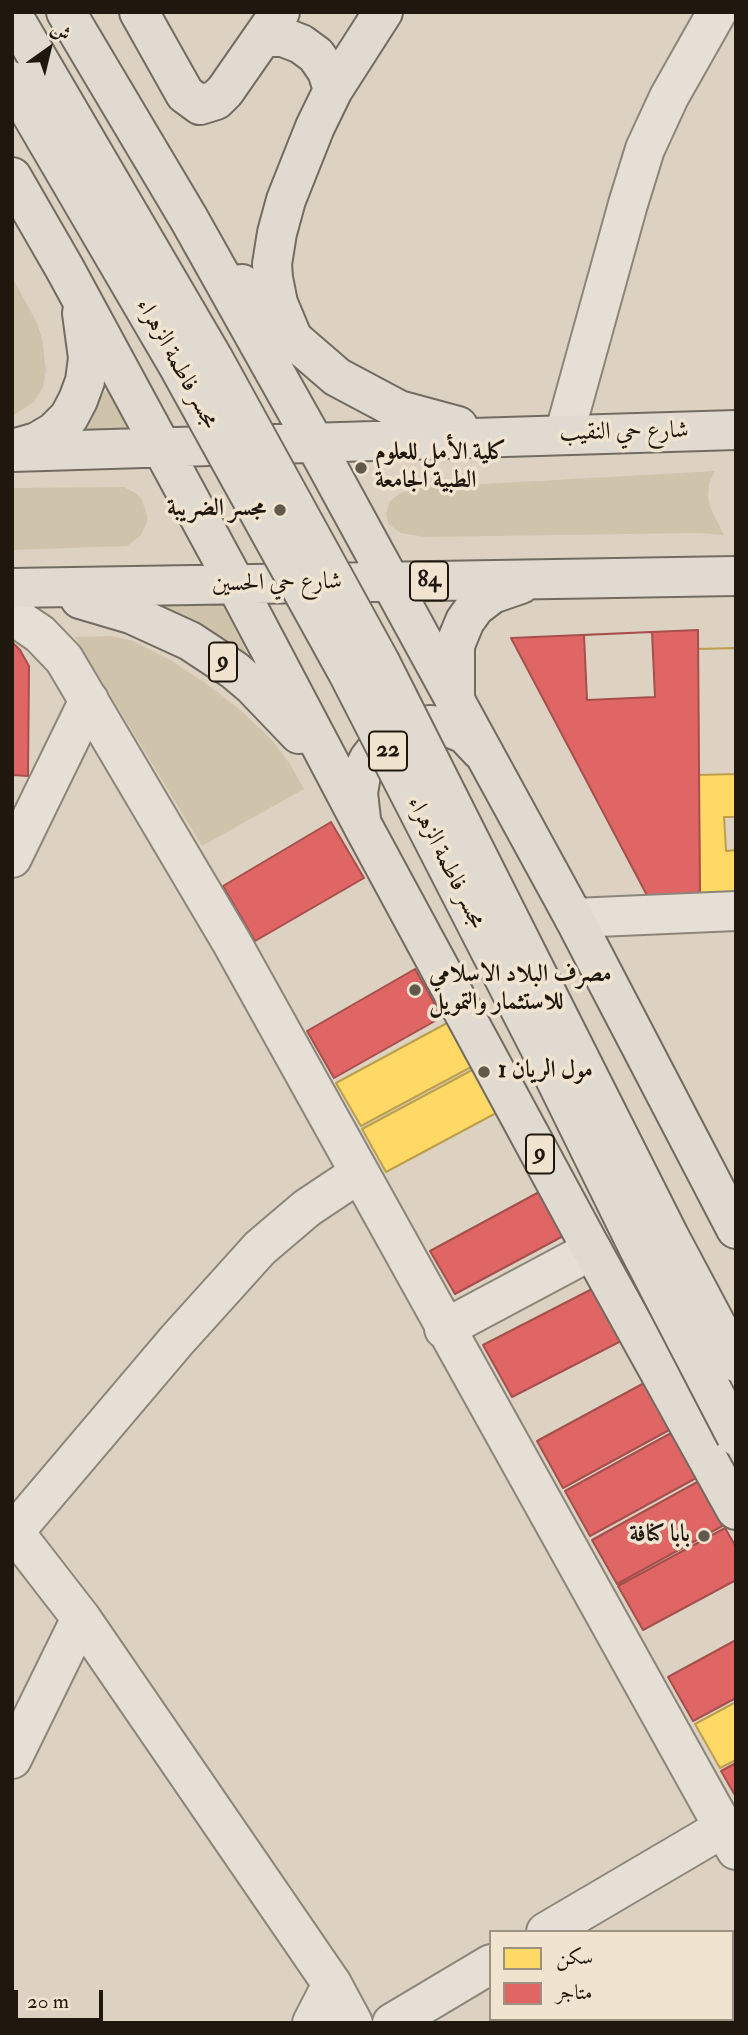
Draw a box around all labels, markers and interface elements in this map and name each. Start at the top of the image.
north arrow [14,14,84,84]
text: ش [46,16,75,47]
street label: مجسر فاطمة الزهراء [128,294,224,434]
street label: شارع حي النقيب [559,417,689,449]
place label: كلية الأمل للعلوم الطبية الجامعة [375,440,506,496]
marker: كلية الأمل للعلوم الطبية الجامعة [353,460,369,476]
place label: مجسر الضريبة [167,496,266,524]
marker: مجسر الضريبة [272,502,288,518]
road number: 84 [410,562,448,600]
street label: شارع حي الحسين [212,568,342,600]
road number: 9 [209,642,237,682]
road number: 22 [369,732,407,771]
street label: مجسر فاطمة الزهراء [399,792,491,934]
place label: مصرف البلاد الاسلامي للاستثمار والتمويل [429,962,612,1018]
marker: مصرف البلاد الاسلامي للاستثمار والتمويل [407,982,423,998]
place label: مول الريان 1 [498,1058,593,1086]
marker: مول الريان 1 [476,1064,492,1080]
road number: 9 [526,1134,554,1174]
place label: بابا كنافة [630,1522,690,1550]
marker: بابا كنافة [696,1528,712,1544]
legend [489,1930,734,2021]
text: سكن [556,1944,593,1971]
scale bar [18,1976,107,2020]
text: متاجر [556,1979,593,2006]
text: 20 m [27,1988,69,2015]

